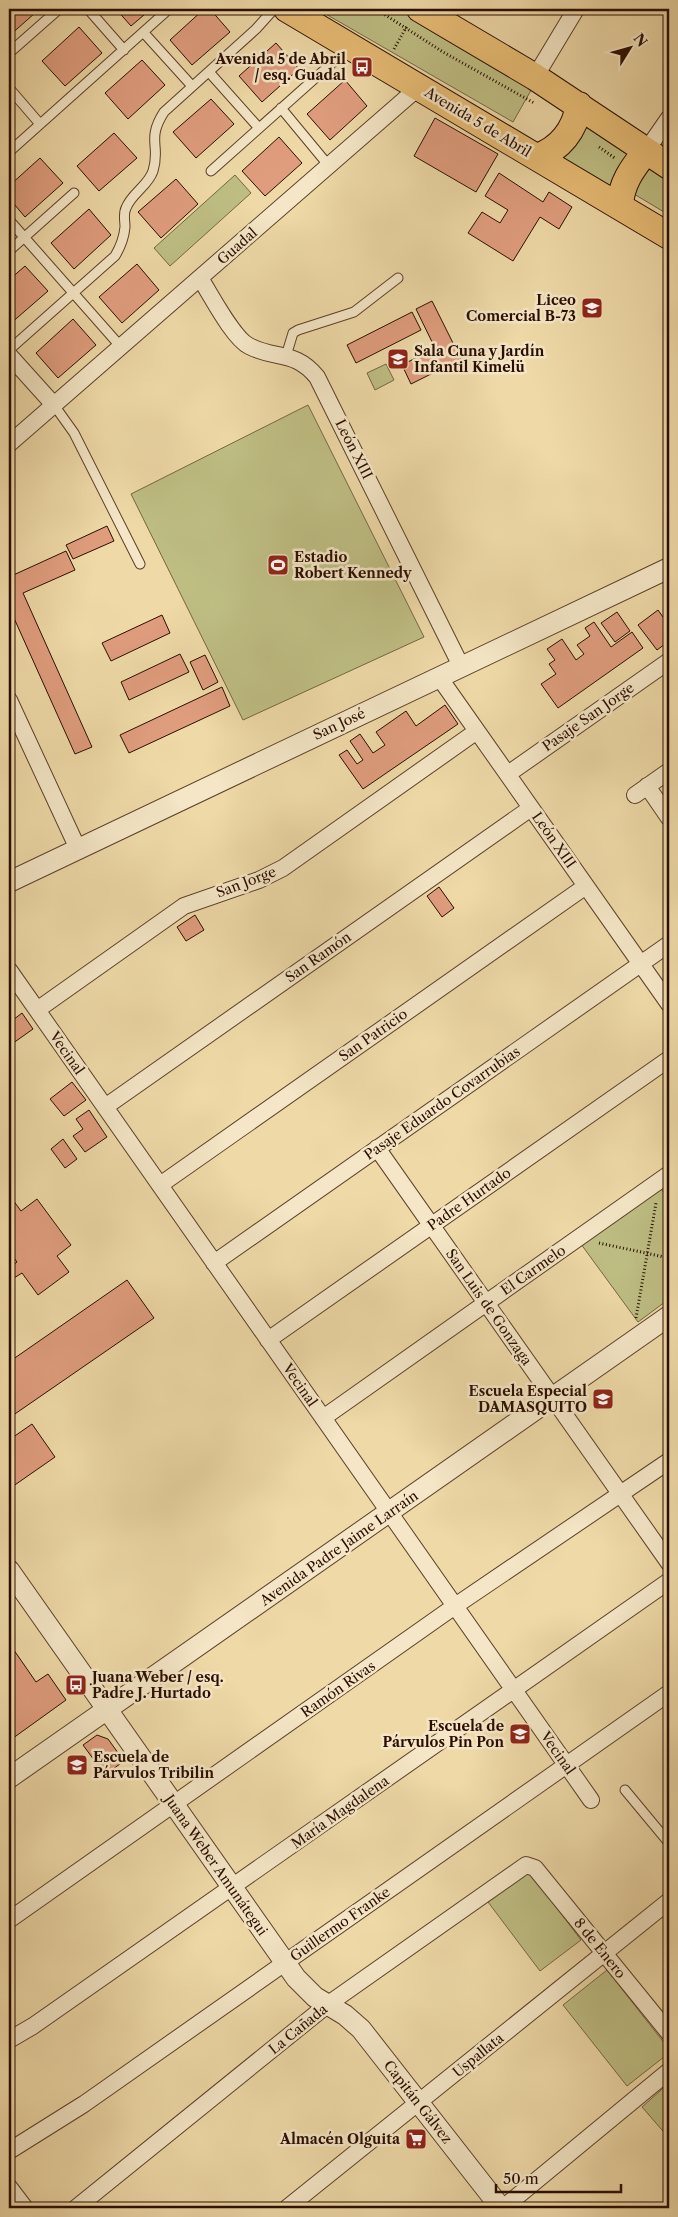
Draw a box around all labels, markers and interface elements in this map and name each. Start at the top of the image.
north arrow [606,22,656,72]
text: N [630,30,651,50]
place label: Avenida 5 de Abril / esq. Guadal [215,50,346,84]
bus stop icon: Avenida 5 de Abril / esq. Guadal [350,55,374,79]
street label: Avenida 5 de Abril [421,83,535,161]
street label: Guadal [213,224,261,268]
place label: Liceo Comercial B-73 [466,291,576,325]
school or university icon: Liceo Comercial B-73 [580,296,604,320]
place label: Sala Cuna y Jardín Infantil Kimelü [414,342,545,376]
school or university icon: Sala Cuna y Jardín Infantil Kimelü [386,347,410,371]
street label: León XIII [331,416,377,482]
place label: Estadio Robert Kennedy [294,548,412,582]
sports icon: Estadio Robert Kennedy [266,553,290,577]
street label: Pasaje San Jorge [539,679,638,755]
street label: San José [310,704,368,744]
street label: León XIII [528,808,580,872]
street label: San Jorge [214,862,279,902]
street label: San Ramón [282,928,355,986]
street label: San Patricio [335,1005,411,1065]
street label: Vecinal [45,1027,88,1078]
street label: Pasaje Eduardo Covarrubias [361,1042,523,1164]
street label: Padre Hurtado [424,1164,514,1234]
street label: El Carmelo [497,1241,569,1299]
street label: San Luis de Gonzaga [442,1245,536,1369]
street label: Vecinal [278,1359,321,1410]
place label: Escuela Especial DAMASQUITO [469,1382,587,1416]
school or university icon: Escuela Especial DAMASQUITO [591,1387,615,1411]
street label: Avenida Padre Jaime Larraín [256,1486,422,1610]
street label: Ramón Rivas [297,1657,379,1721]
place label: Juana Weber / esq. Padre J. Hurtado [89,1668,224,1702]
bus stop icon: Juana Weber / esq. Padre J. Hurtado [64,1673,88,1697]
place label: Escuela de Párvulos Pin Pon [383,1717,504,1751]
school or university icon: Escuela de Párvulos Pin Pon [508,1722,532,1746]
street label: Vecinal [536,1727,579,1778]
place label: Escuela de Párvulos Tribilin [93,1748,214,1782]
school or university icon: Escuela de Párvulos Tribilin [65,1753,89,1777]
street label: María Magdalena [288,1771,393,1852]
street label: Juana Weber Amunátegui [159,1789,272,1939]
street label: Guillermo Franke [287,1883,394,1965]
street label: 8 de Enero [570,1914,630,1982]
street label: La Cañada [265,2000,331,2058]
street label: Uspallata [449,2029,508,2081]
street label: Capitán Gálvez [380,2057,456,2147]
supermarket icon: Almacén Olguita [404,2127,428,2151]
place label: Almacén Olguita [279,2130,401,2148]
scale bar [496,2162,620,2194]
text: 50 m [503,2169,539,2188]

